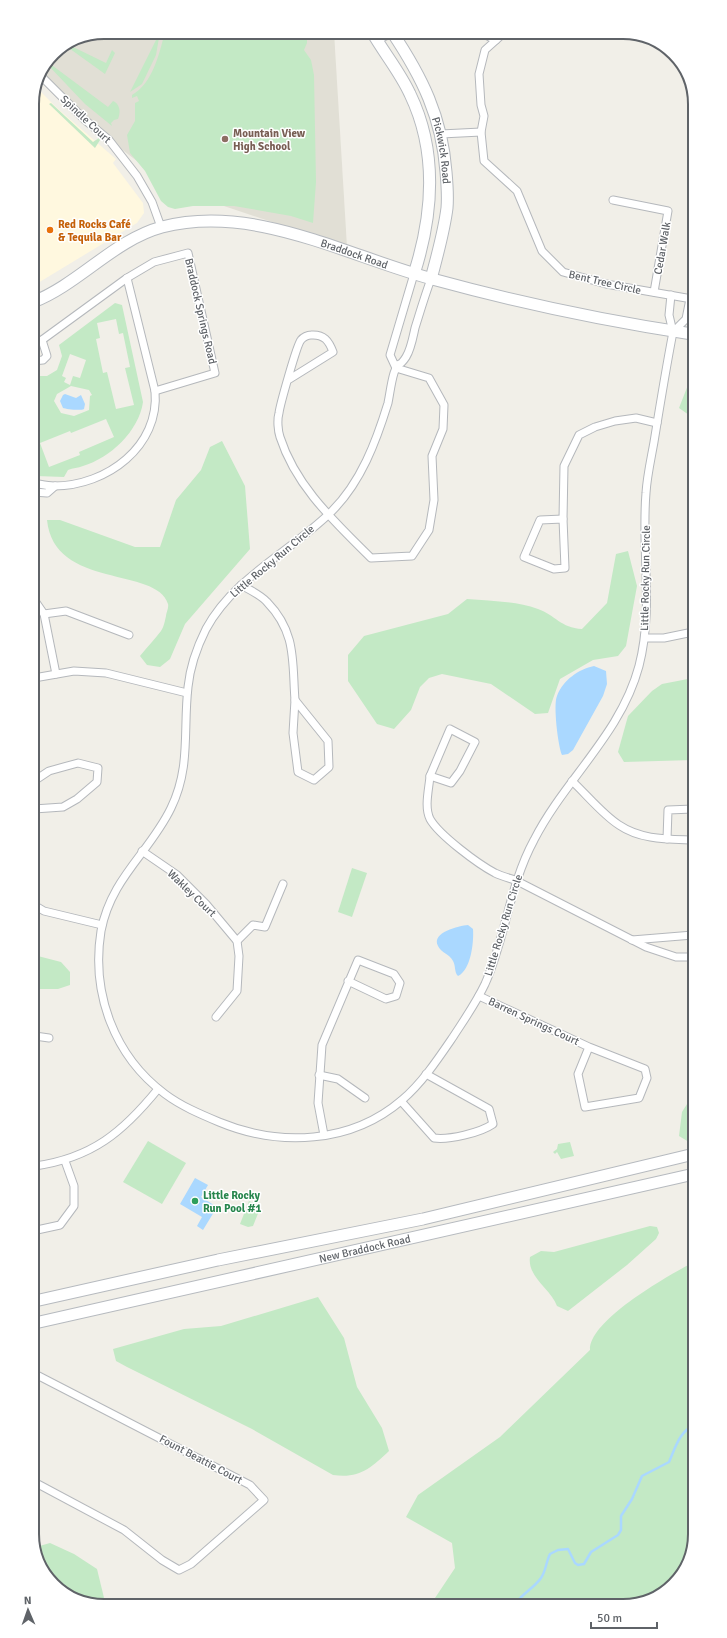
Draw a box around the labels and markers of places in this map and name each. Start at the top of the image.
place label: Mountain View High School [233,127,306,153]
marker: Mountain View High School [220,134,230,144]
place label: Red Rocks Café & Tequila Bar [58,218,131,244]
marker: Red Rocks Café & Tequila Bar [45,225,55,235]
place label: Little Rocky Run Pool #1 [203,1189,262,1215]
marker: Little Rocky Run Pool #1 [190,1196,200,1206]

